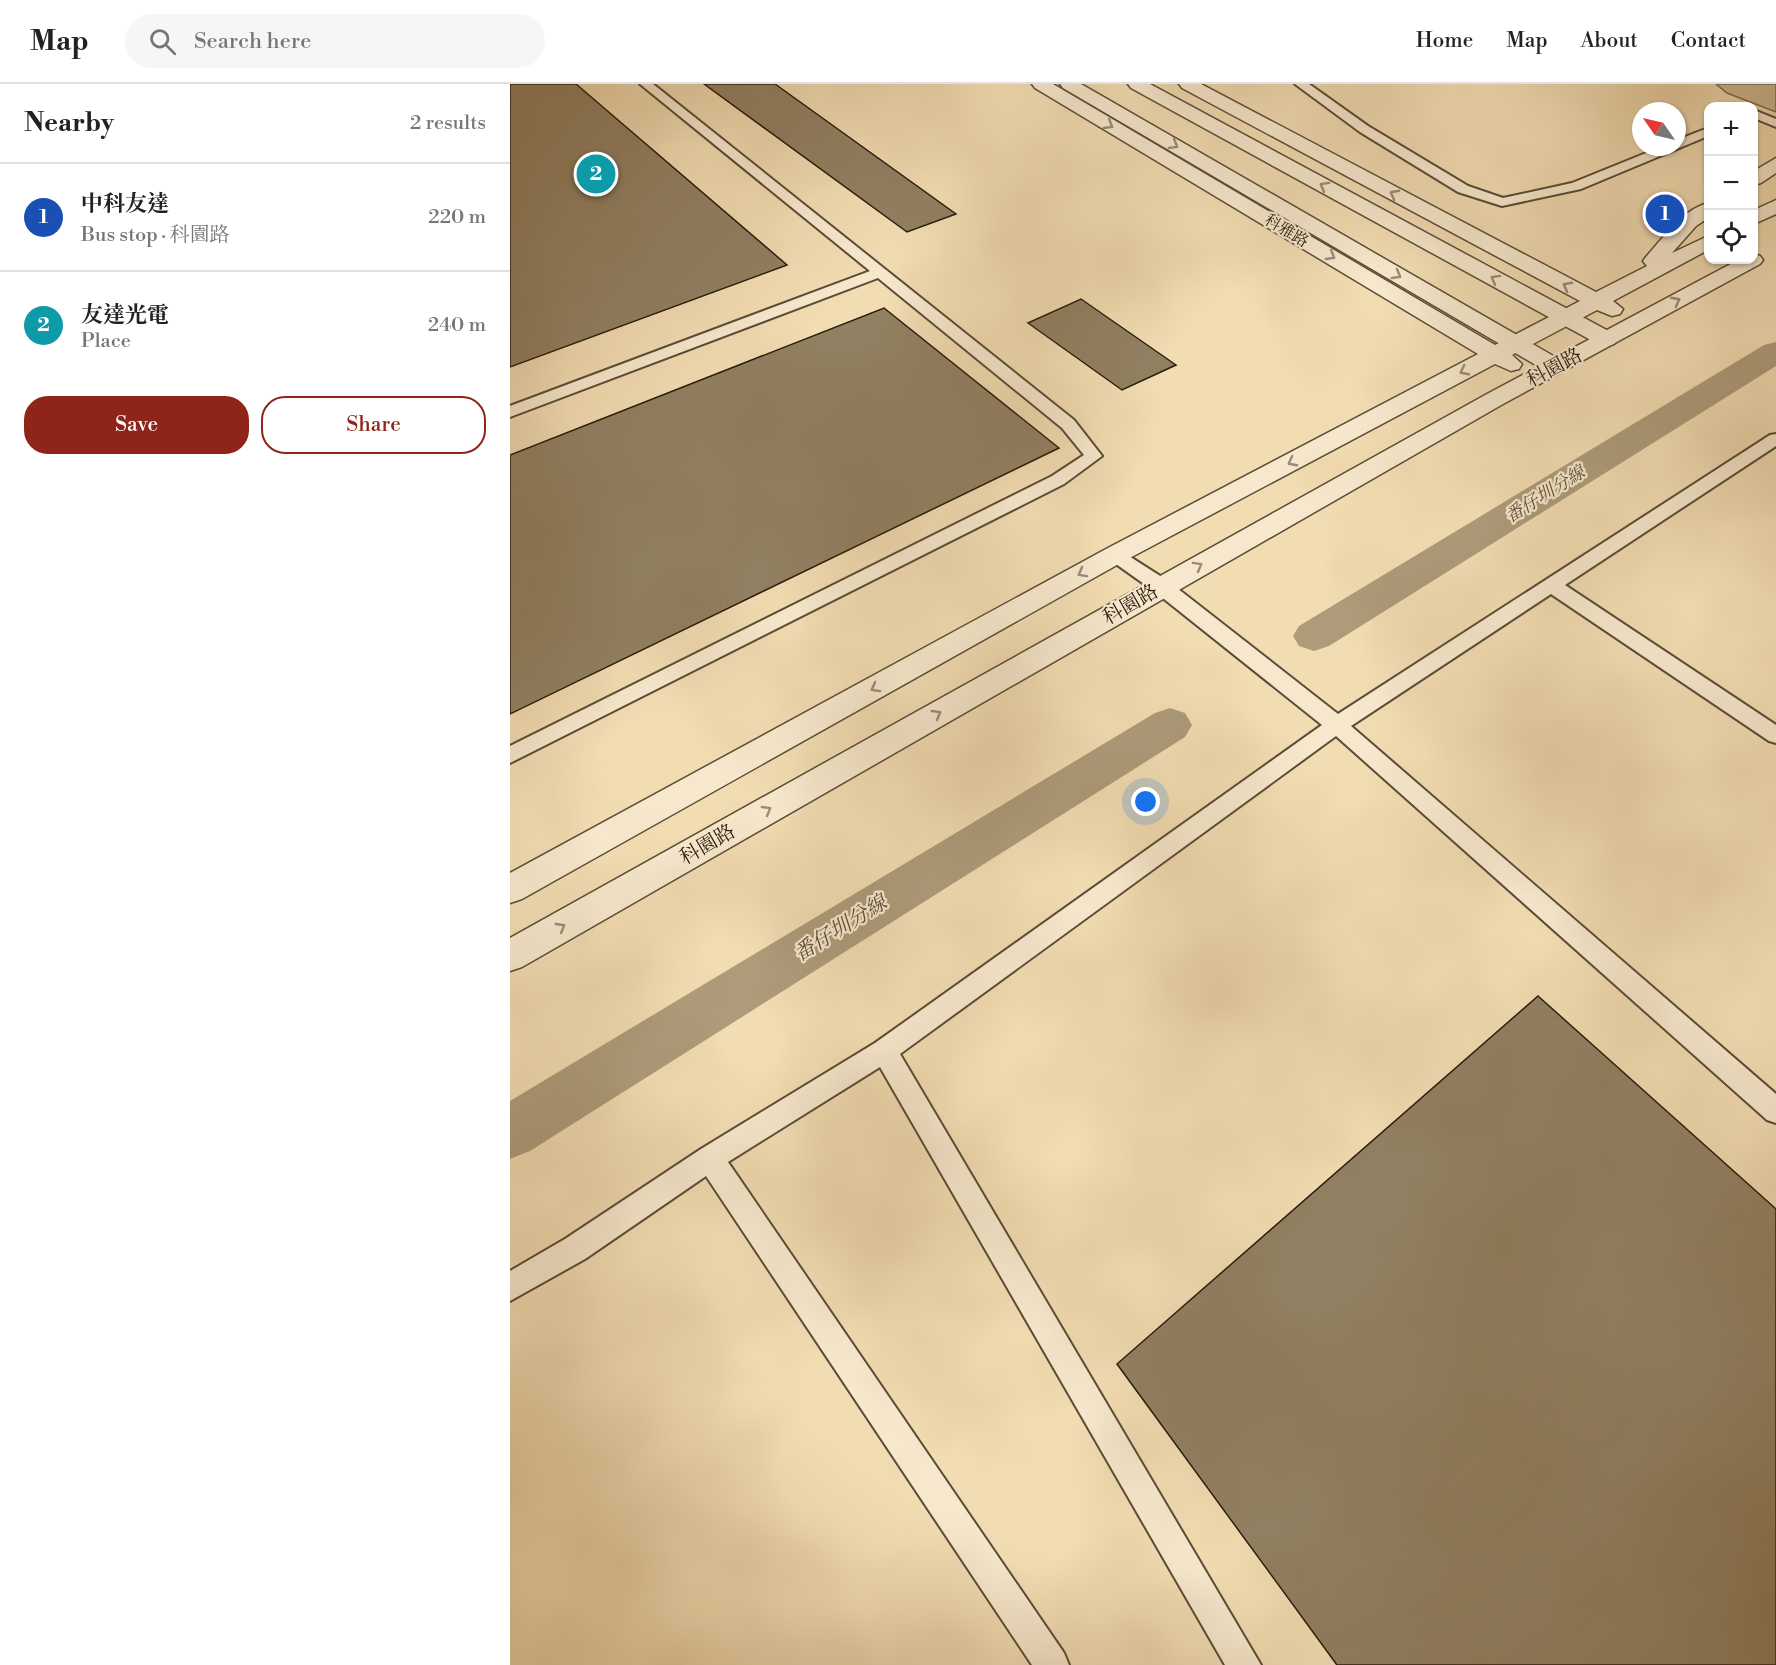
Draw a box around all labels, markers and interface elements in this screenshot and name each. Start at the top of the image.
search box [125,14,545,68]
text: Map [30,24,89,59]
icon: search [146,25,179,58]
text: Search here [194,28,311,55]
text: Home [1416,28,1473,54]
text: Map [1506,28,1548,54]
text: About [1581,28,1638,54]
text: Contact [1671,28,1746,54]
north arrow [1632,102,1686,156]
map controls [1704,102,1758,264]
button: + [1704,102,1758,156]
text: Nearby [24,107,114,139]
text: 2 results [410,111,486,136]
one-way arrow [1103,117,1113,129]
one-way arrow [1168,138,1178,149]
pin: 2 [576,152,616,196]
button: − [1704,156,1758,210]
one-way arrow [1320,182,1330,193]
one-way arrow [1390,190,1401,201]
text: 中科友達 [81,191,169,218]
pin: 1 [1646,192,1684,236]
text: 1 [39,205,48,230]
text: 220 m [428,205,486,230]
street label: 科雅路 [1261,210,1312,252]
button: locate [1704,210,1758,264]
text: Bus stop · 科園路 [81,223,229,248]
one-way arrow [1325,249,1335,261]
one-way arrow [1391,267,1401,279]
one-way arrow [1491,275,1501,286]
one-way arrow [1562,282,1573,293]
one-way arrow [1670,297,1681,308]
text: 友達光電 [81,302,169,329]
text: 2 [37,313,50,338]
text: 240 m [428,313,486,338]
text: Place [81,329,131,354]
street label: 科園路 [1522,343,1587,393]
one-way arrow [1460,364,1470,375]
button: Save [24,396,249,454]
button: Share [261,396,486,454]
one-way arrow [1287,455,1298,466]
water label: 番仔圳分線 [1501,460,1591,528]
one-way arrow [1191,562,1202,573]
one-way arrow [1078,566,1088,577]
street label: 科園路 [1099,579,1163,631]
one-way arrow [871,680,881,692]
one-way arrow [930,709,941,721]
your location [1131,787,1160,816]
one-way arrow [761,806,771,817]
street label: 科園路 [676,819,740,871]
water label: 番仔圳分線 [789,889,894,968]
one-way arrow [555,923,565,934]

